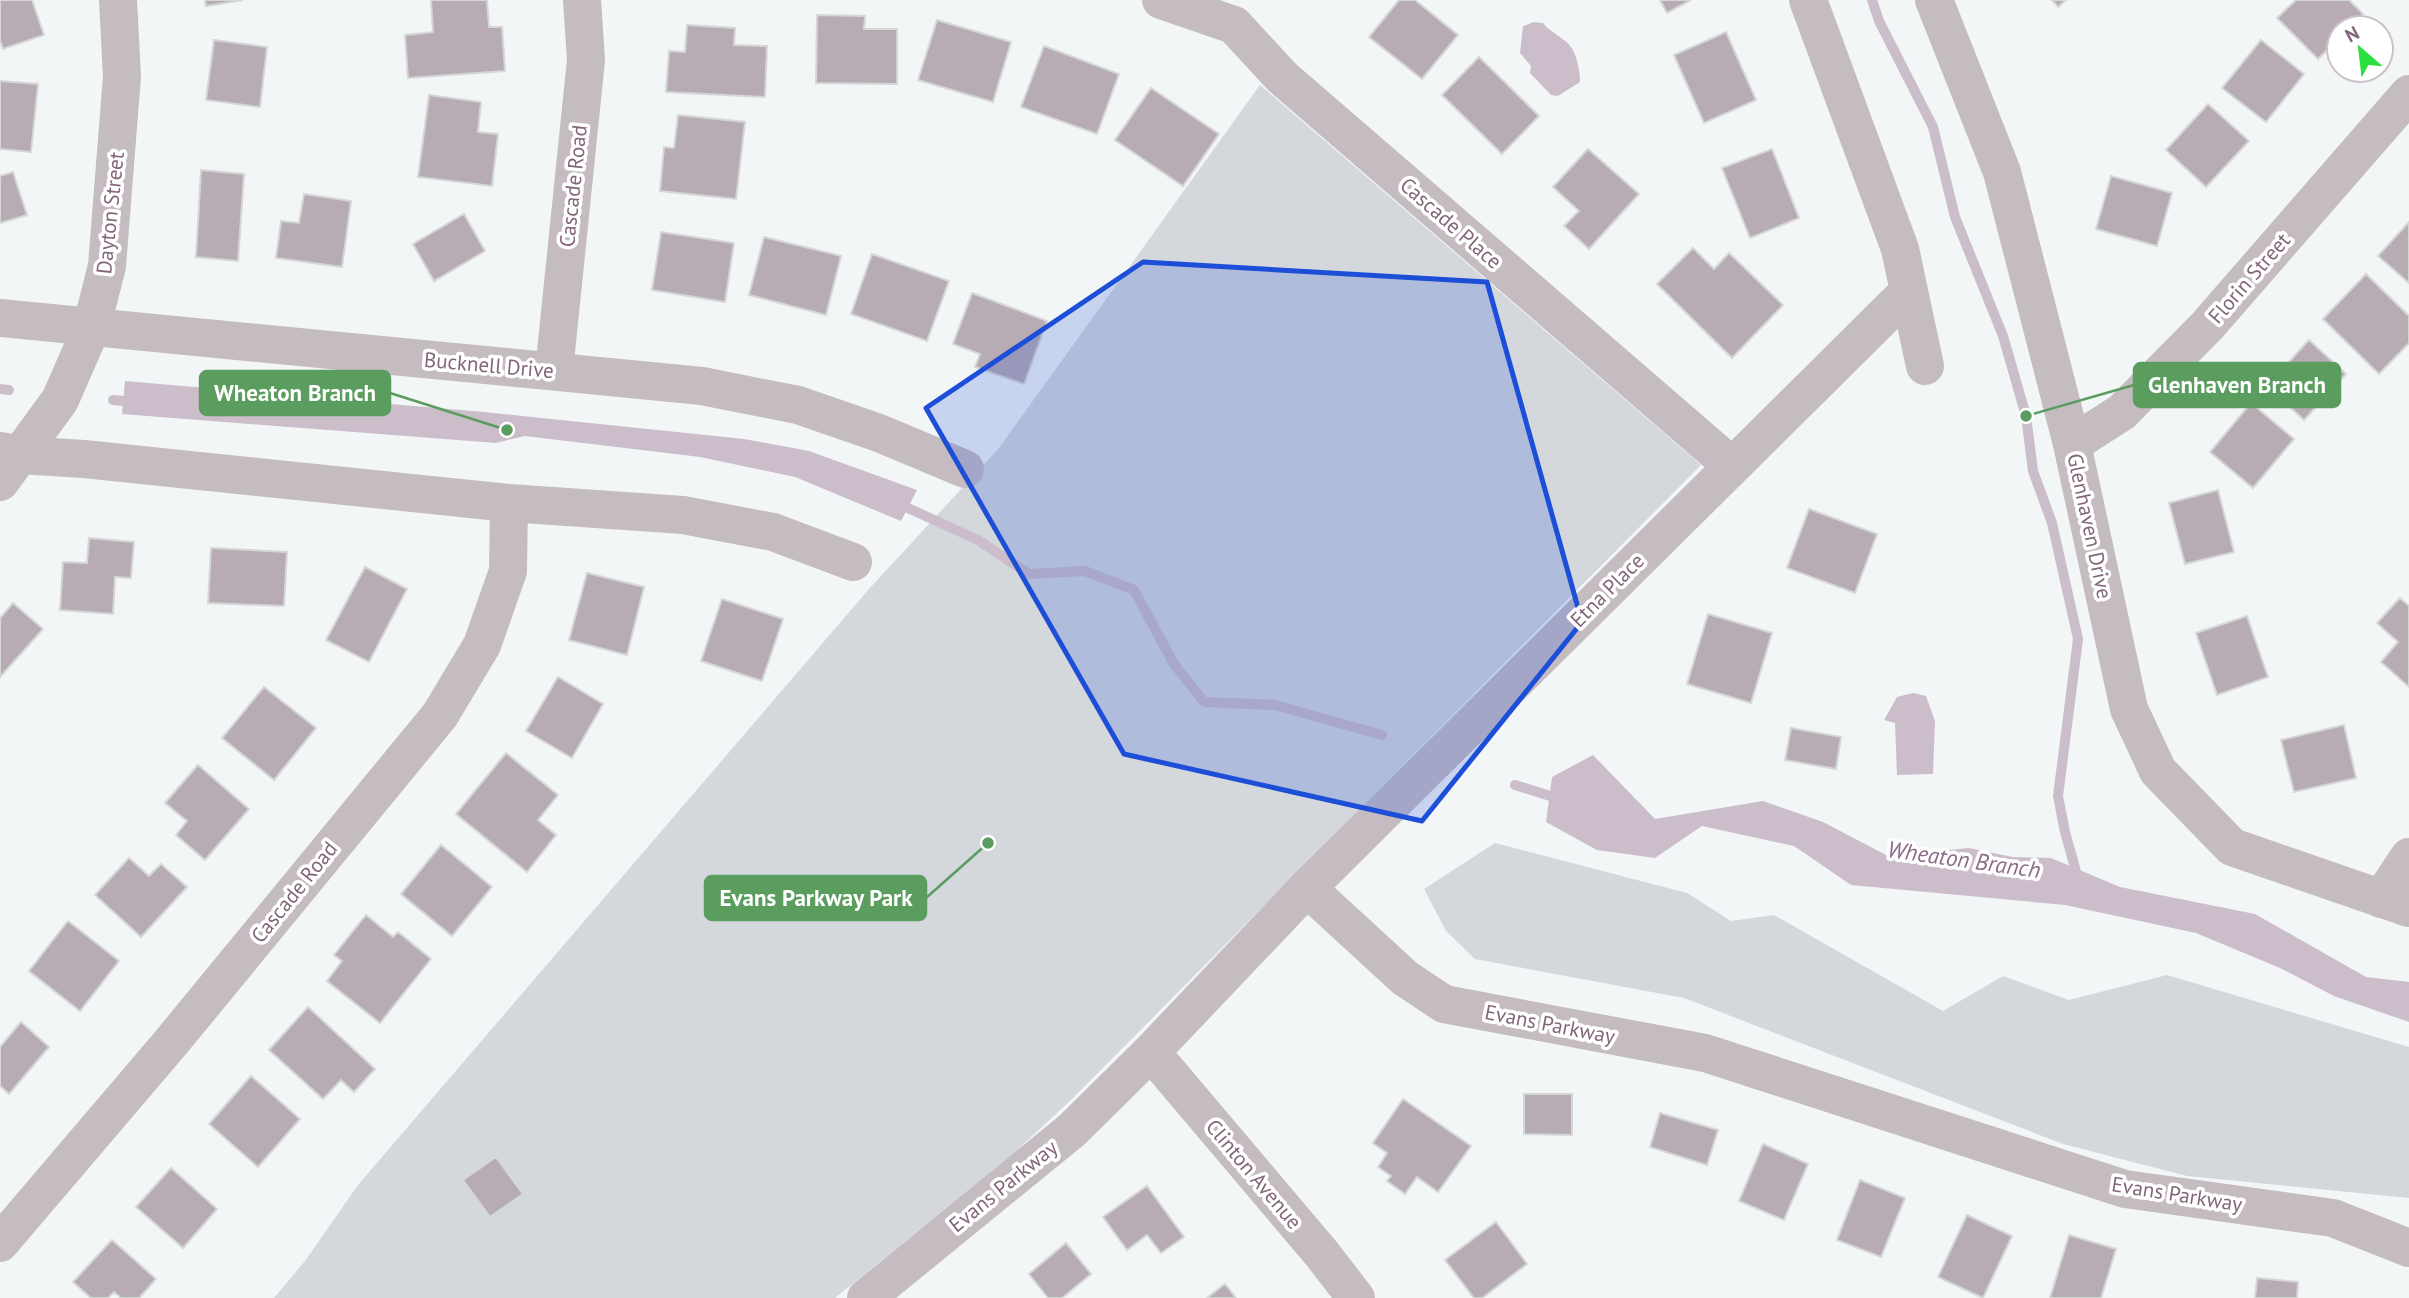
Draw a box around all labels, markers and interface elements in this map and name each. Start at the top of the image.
north arrow [2325,14,2395,84]
text: N [2341,20,2363,48]
street label: Cascade Road [553,124,593,248]
street label: Dayton Street [90,151,130,275]
street label: Cascade Place [1394,171,1508,275]
street label: Florin Street [2202,227,2296,329]
street label: Bucknell Drive [423,346,555,384]
callout: Glenhaven Branch [2134,363,2340,407]
text: Glenhaven Branch [2148,370,2326,399]
callout: Wheaton Branch [200,371,390,415]
text: Wheaton Branch [214,378,376,407]
street label: Glenhaven Drive [2061,451,2119,601]
street label: Etna Place [1564,547,1650,633]
water label: Wheaton Branch [1886,834,2042,884]
street label: Cascade Road [245,836,343,948]
callout: Evans Parkway Park [705,876,926,920]
text: Evans Parkway Park [720,883,913,912]
street label: Evans Parkway [1483,998,1618,1050]
street label: Clinton Avenue [1200,1113,1308,1235]
street label: Evans Parkway [943,1134,1063,1238]
street label: Evans Parkway [2110,1170,2244,1218]

